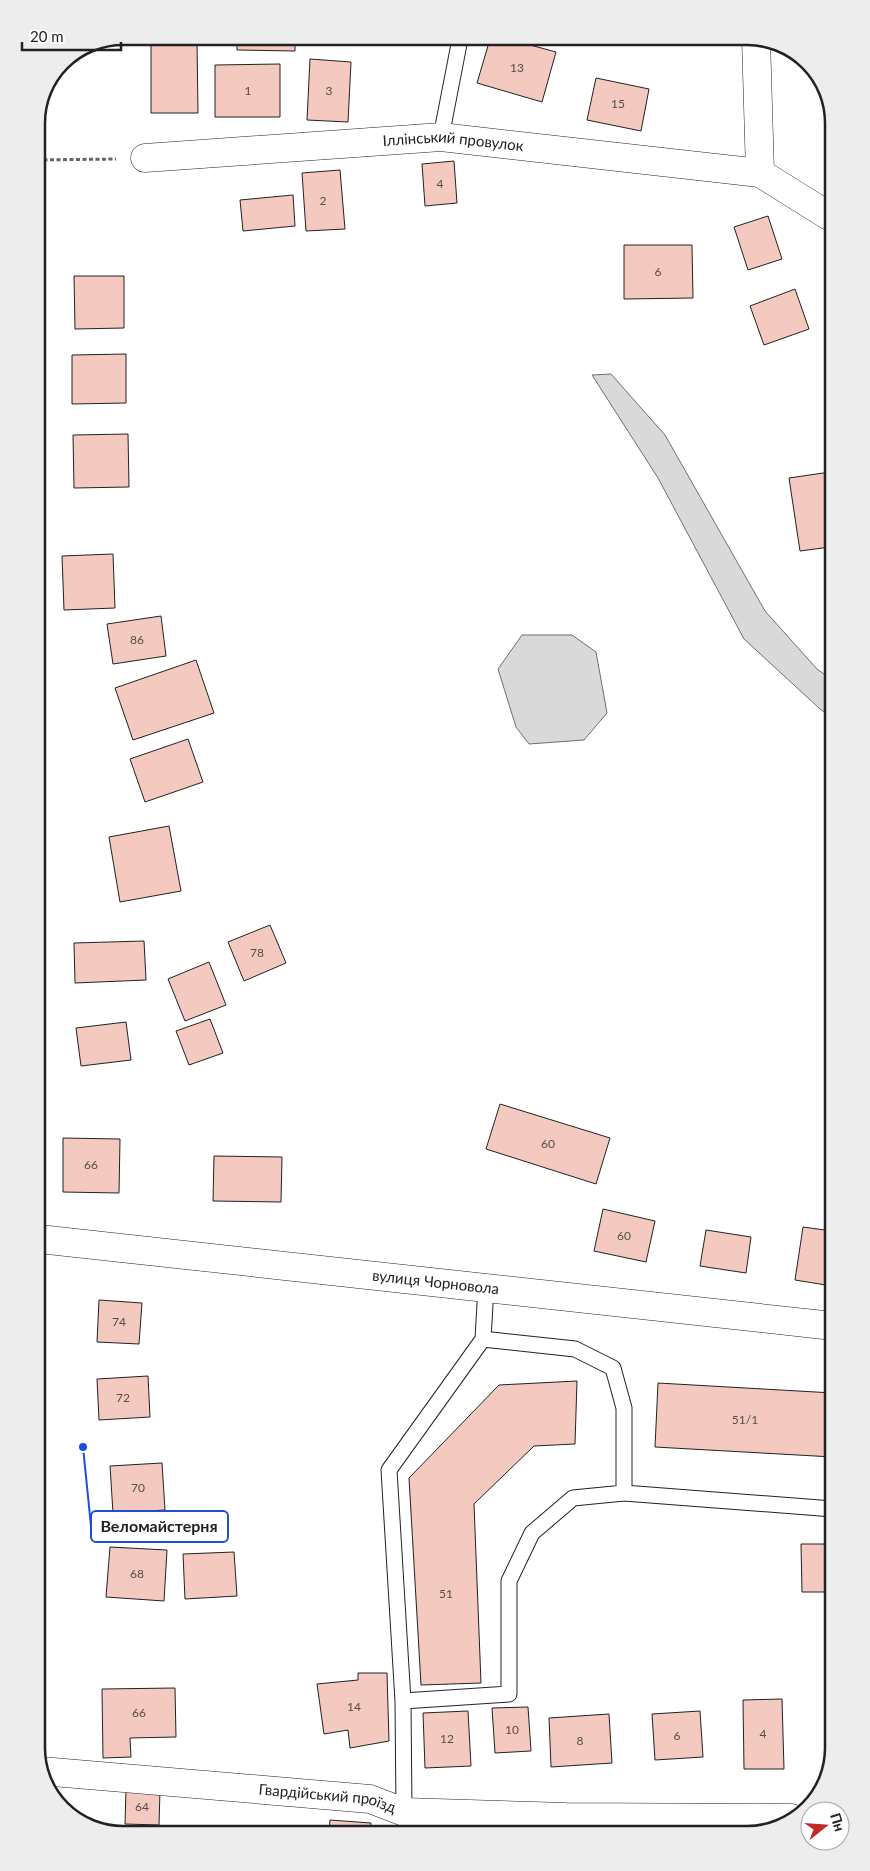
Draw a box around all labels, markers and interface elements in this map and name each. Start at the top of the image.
scale bar [22,20,121,52]
text: 20 m [30,27,64,45]
house number: 13 [510,60,524,75]
house number: 1 [245,83,252,98]
house number: 3 [326,83,333,98]
house number: 15 [611,96,625,111]
street label: Іллінський провулок [382,127,525,154]
house number: 4 [437,176,444,191]
house number: 2 [320,193,327,208]
house number: 6 [655,264,662,279]
house number: 86 [130,632,144,647]
house number: 78 [250,945,264,960]
house number: 60 [541,1136,555,1151]
house number: 66 [84,1157,98,1172]
house number: 60 [617,1228,631,1243]
street label: вулиця Чорновола [371,1266,500,1297]
house number: 74 [112,1314,126,1329]
house number: 72 [116,1390,130,1405]
house number: 51/1 [732,1412,758,1427]
house number: 70 [131,1480,145,1495]
callout: Веломайстерня [91,1511,228,1542]
text: Веломайстерня [100,1516,218,1535]
house number: 68 [130,1566,144,1581]
house number: 51 [439,1586,453,1601]
house number: 14 [347,1699,361,1714]
house number: 66 [132,1705,146,1720]
house number: 10 [505,1722,519,1737]
house number: 4 [760,1726,767,1741]
house number: 6 [674,1728,681,1743]
house number: 12 [440,1731,454,1746]
house number: 8 [577,1733,584,1748]
street label: Гвардійський проїзд [258,1780,399,1816]
house number: 64 [135,1799,149,1814]
north arrow [800,1801,850,1851]
text: Пн [827,1811,849,1833]

